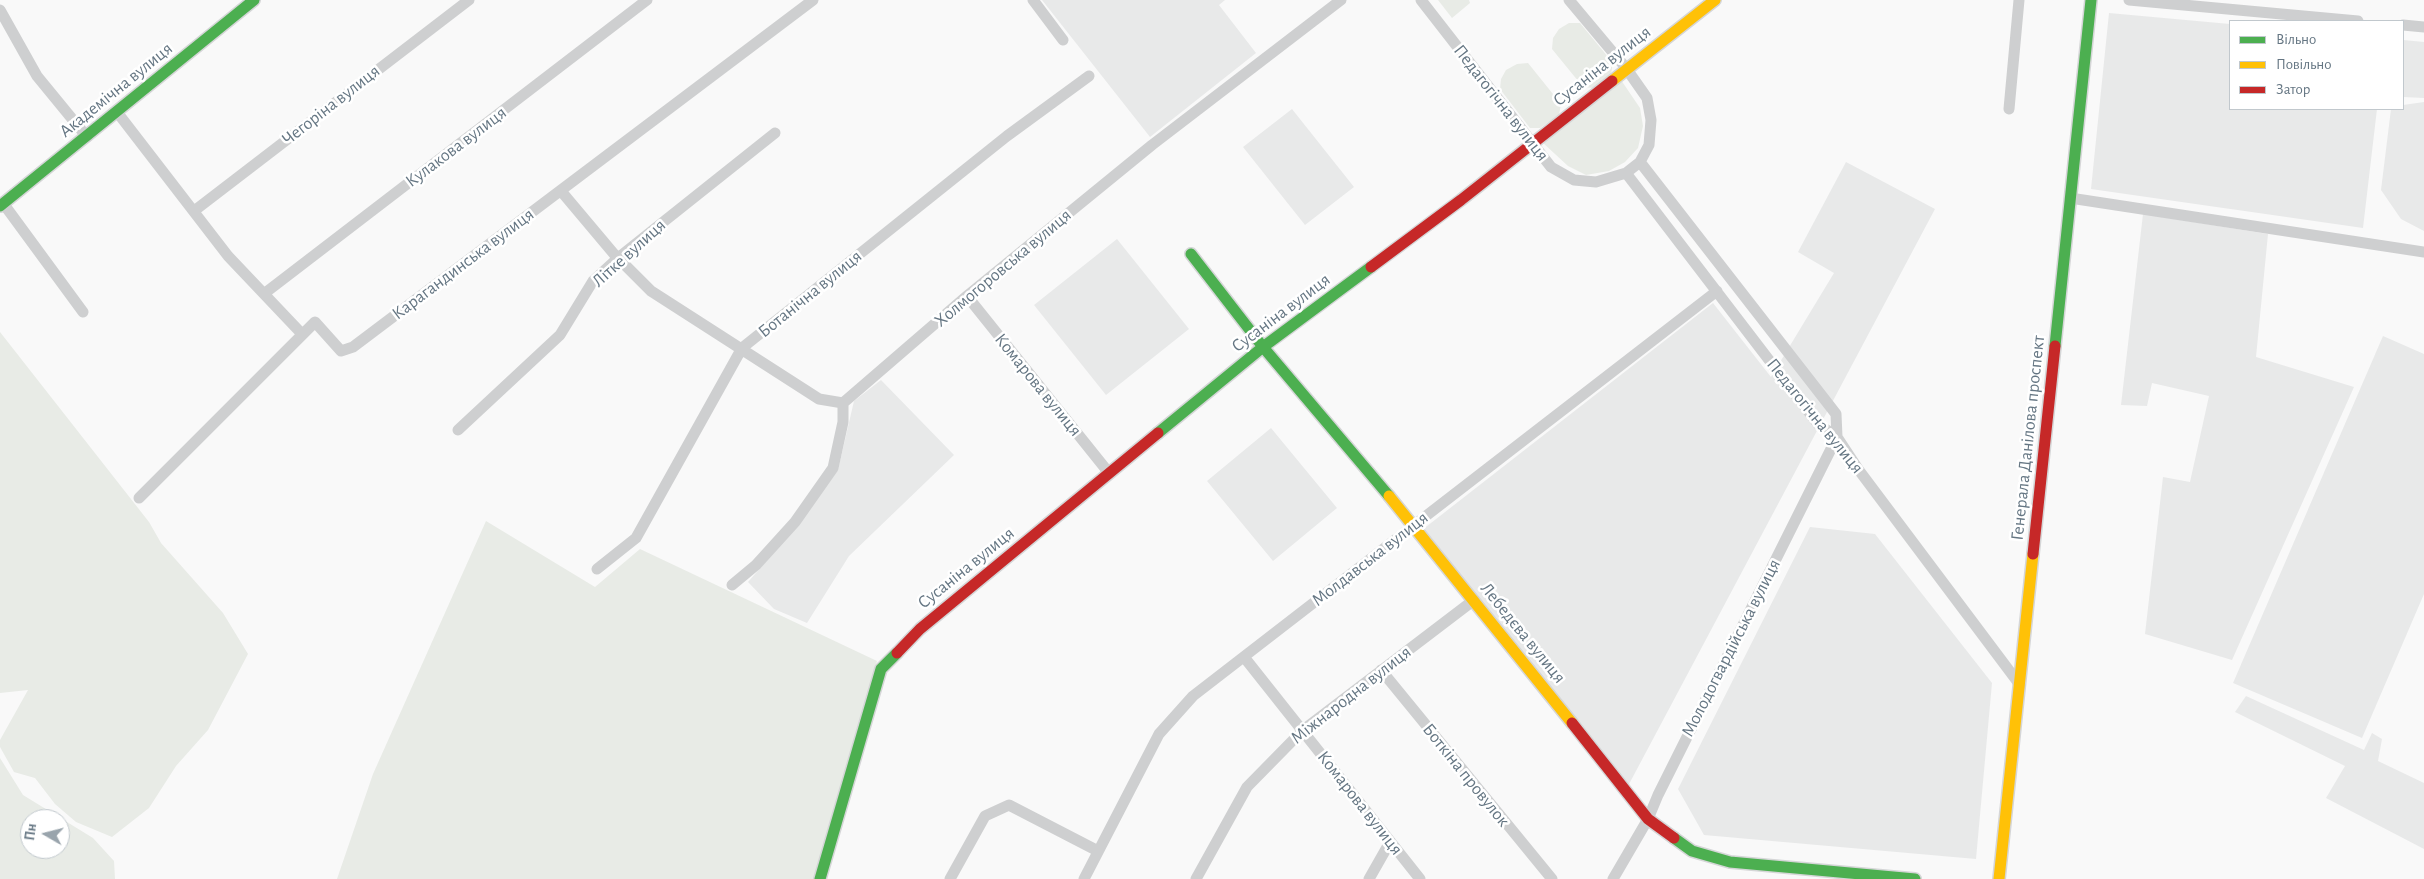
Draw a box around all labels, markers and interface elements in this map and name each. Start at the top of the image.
legend [2229,20,2404,110]
street label: Сусаніна вулиця [1549,21,1655,111]
text: Вільно [2276,32,2316,47]
street label: Академічна вулиця [55,38,177,142]
street label: Педагогічна вулиця [1449,40,1553,166]
text: Повільно [2276,57,2332,72]
street label: Чегоріна вулиця [278,60,384,150]
text: Затор [2276,82,2310,97]
street label: Кулакова вулиця [401,102,511,192]
street label: Карагандинська вулиця [388,204,538,324]
street label: Холмогоровська вулиця [930,204,1076,332]
street label: Літке вулиця [588,214,670,292]
street label: Ботанічна вулиця [754,246,866,342]
street label: Сусаніна вулиця [1227,269,1335,357]
street label: Комарова вулиця [990,329,1086,441]
street label: Генерала Данілова проспект [2006,334,2050,542]
street label: Педагогічна вулиця [1762,354,1868,478]
street label: Молдавська вулиця [1308,507,1432,611]
street label: Сусаніна вулиця [913,522,1019,614]
street label: Молодогвардійська вулиця [1677,555,1785,741]
street label: Лебедєва вулиця [1476,578,1570,688]
street label: Міжнародна вулиця [1286,641,1416,749]
street label: Боткіна провулок [1418,719,1514,831]
street label: Комарова вулиця [1313,747,1407,859]
north arrow [20,809,70,859]
text: Пн [23,823,39,841]

